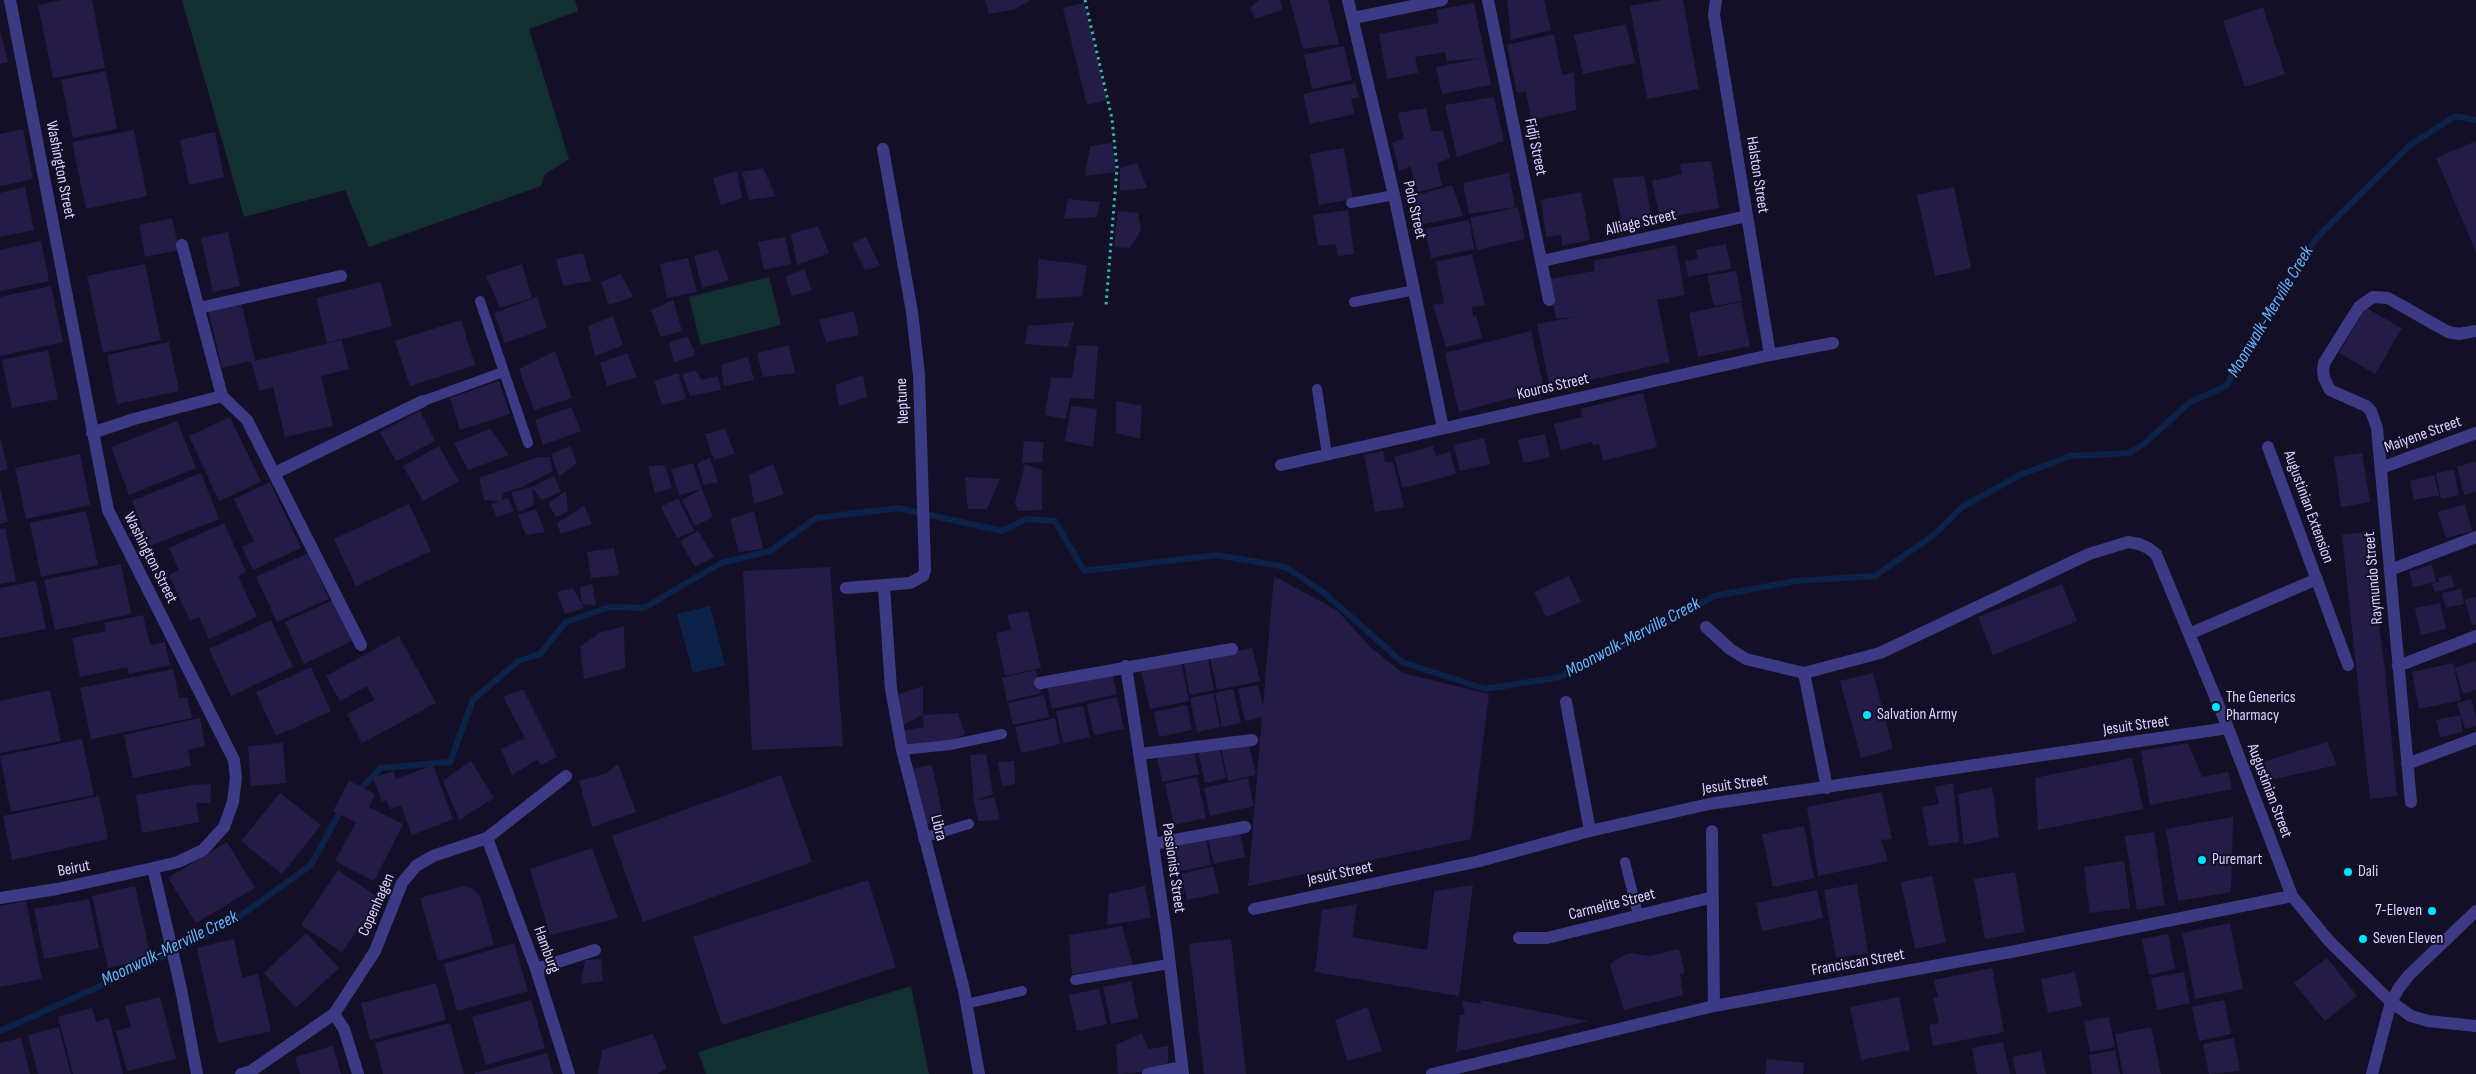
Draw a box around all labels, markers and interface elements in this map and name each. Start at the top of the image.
street label: Fidji Street [1520,117,1550,177]
street label: Washington Street [41,119,79,221]
street label: Halston Street [1741,135,1773,215]
street label: Polo Street [1398,179,1430,241]
street label: Alliage Street [1604,206,1678,240]
water label: Moonwalk-Merville Creek [2223,242,2319,382]
street label: Kouros Street [1515,369,1591,405]
street label: Neptune [892,377,914,425]
street label: Maiyene Street [2382,412,2464,458]
street label: Augustinian Extension [2279,448,2337,566]
street label: Washington Street [119,509,181,607]
street label: Raymundo Street [2360,531,2388,625]
water label: Moonwalk-Merville Creek [1562,593,1704,683]
place label: The Generics Pharmacy [2226,688,2296,726]
marker: The Generics Pharmacy [2210,701,2222,713]
place label: Salvation Army [1877,705,1957,725]
marker: Salvation Army [1861,709,1873,721]
street label: Jesuit Street [2102,712,2170,740]
street label: Augustinian Street [2242,741,2296,841]
street label: Jesuit Street [1701,771,1769,799]
street label: Libra [926,813,950,843]
street label: Passionist Street [1157,822,1189,914]
place label: Puremart [2212,850,2262,870]
marker: Puremart [2196,854,2208,866]
street label: Beirut [56,856,92,882]
street label: Jesuit Street [1306,858,1374,890]
place label: Dali [2358,862,2378,882]
marker: Dali [2342,866,2354,878]
street label: Copenhagen [355,871,399,939]
street label: Carmelite Street [1567,885,1657,925]
place label: 7-Eleven [2375,901,2422,921]
marker: 7-Eleven [2426,905,2438,917]
water label: Moonwalk-Merville Creek [98,907,242,991]
street label: Hamburg [529,924,563,976]
place label: Seven Eleven [2373,929,2443,949]
marker: Seven Eleven [2357,933,2369,945]
street label: Franciscan Street [1810,945,1906,981]

